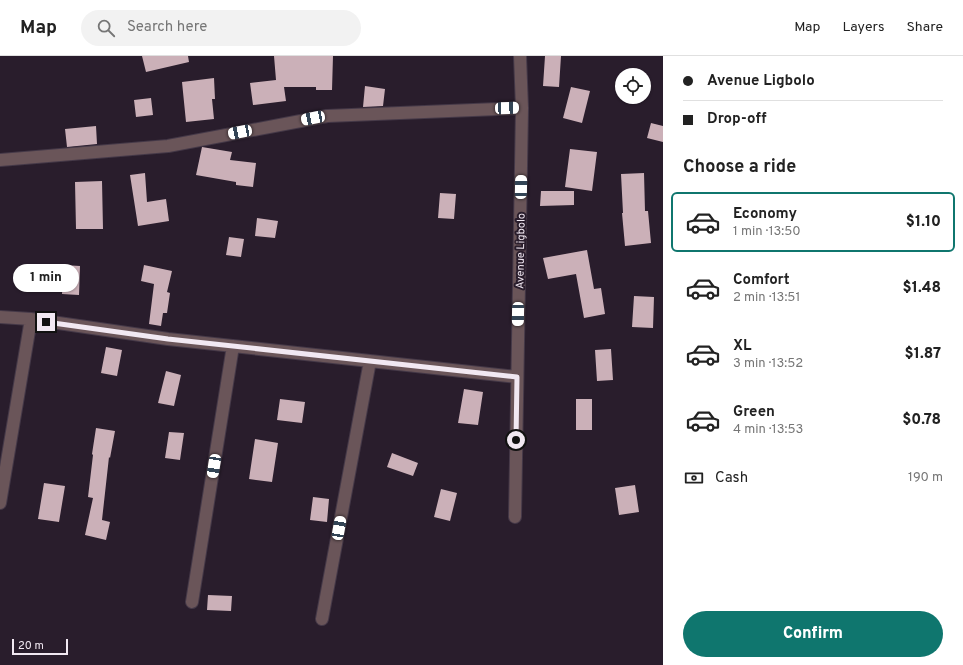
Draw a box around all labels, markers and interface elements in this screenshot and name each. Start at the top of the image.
search box [81,10,361,46]
text: Map [20,16,57,40]
icon: search [95,17,117,39]
text: Search here [127,18,207,37]
text: Map [794,19,820,36]
text: Layers [842,19,884,36]
text: Share [906,19,943,36]
map controls [615,68,651,104]
button: locate [615,68,651,104]
text: Avenue Ligbolo [707,72,815,91]
car [495,102,519,114]
car [300,110,326,126]
text: Drop-off [707,110,767,129]
car [227,124,253,140]
text: Choose a ride [683,156,796,179]
car [515,175,527,199]
icon: car [685,204,721,240]
text: Economy [733,205,797,224]
street label: Avenue Ligbolo [513,213,529,289]
text: $1.10 [906,213,941,232]
text: 1 min · 13:50 [733,224,801,240]
callout: 1 min [13,264,79,292]
text: 1 min [30,270,62,286]
icon: car [685,270,721,306]
text: Comfort [733,271,790,290]
text: $1.48 [903,279,941,298]
text: 2 min · 13:51 [733,290,800,306]
car [512,302,524,326]
route end [37,313,55,331]
icon: car [685,336,721,372]
text: XL [733,337,751,356]
text: $1.87 [905,345,941,364]
text: 3 min · 13:52 [733,356,803,372]
icon: car [685,402,721,438]
text: Green [733,403,775,422]
text: $0.78 [902,411,941,430]
text: 4 min · 13:53 [733,422,803,438]
route start [507,431,525,449]
car [206,453,222,479]
icon: cash [683,467,705,489]
text: Cash [715,469,748,488]
text: 190 m [908,470,943,486]
car [331,515,347,541]
button: Confirm [683,611,943,657]
scale bar [12,637,68,656]
text: 20 m [18,639,44,653]

